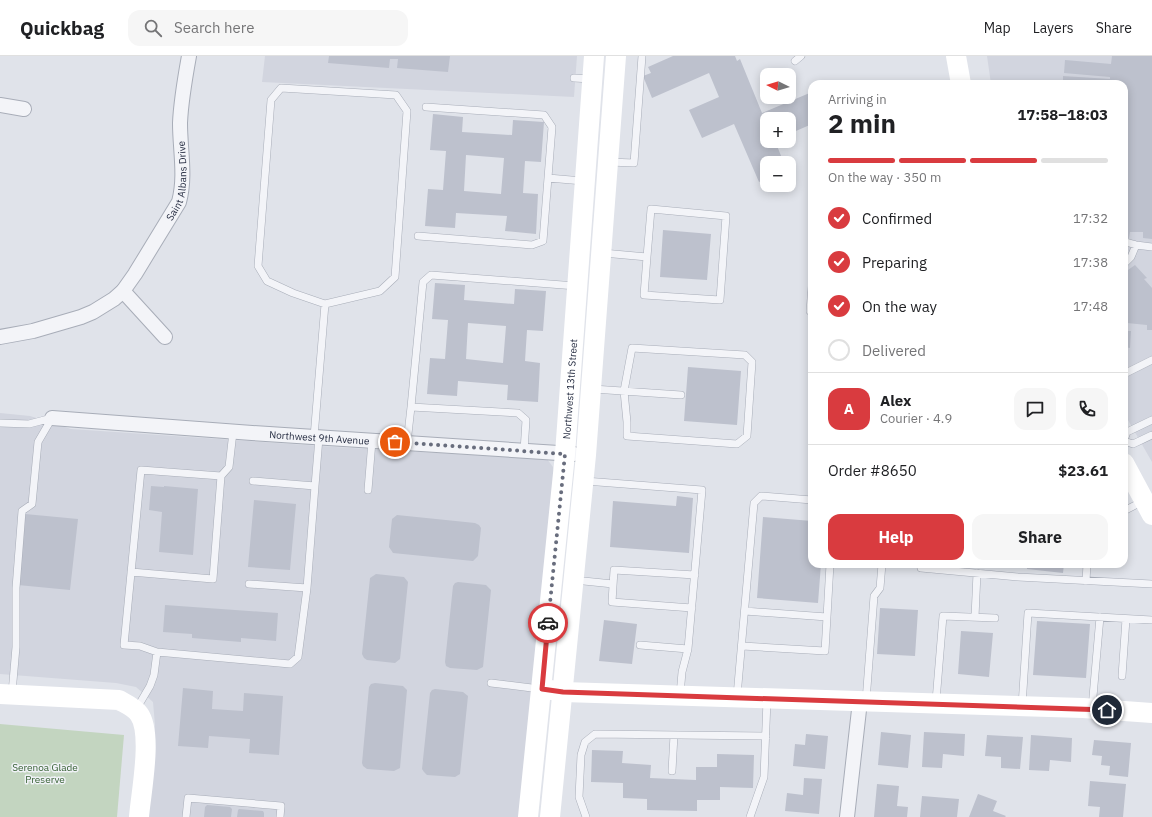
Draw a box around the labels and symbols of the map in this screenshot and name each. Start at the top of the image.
north arrow [760,68,796,104]
street label: Saint Albans Drive [163,140,189,223]
street label: Northwest 13th Street [560,338,580,440]
pin [378,425,412,459]
street label: Northwest 9th Avenue [269,428,370,448]
courier [528,603,568,643]
pin [1090,693,1124,727]
park label: Serenoa Glade Preserve [12,761,78,786]

